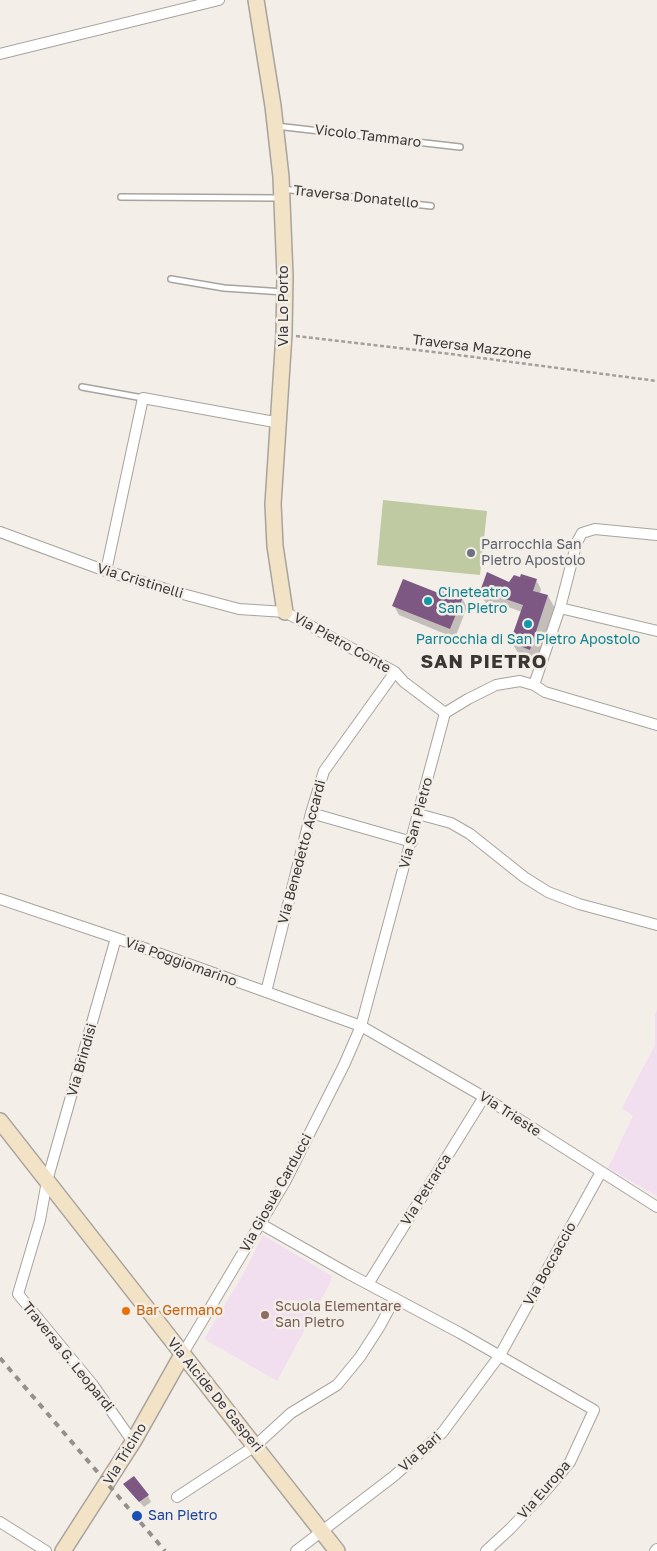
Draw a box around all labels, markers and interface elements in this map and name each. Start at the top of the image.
street label: Vicolo Tammaro [314,121,422,151]
street label: Traversa Donatello [293,182,419,212]
street label: Via Lo Porto [276,265,292,347]
street label: Traversa Mazzone [412,331,532,363]
place label: Parrocchia San Pietro Apostolo [481,537,585,570]
marker: Parrocchia San Pietro Apostolo [465,547,477,559]
street label: Via Cristinelli [95,560,185,602]
place label: Cineteatro San Pietro [438,585,509,618]
marker: Cineteatro San Pietro [422,595,434,607]
street label: Via Pietro Conte [290,609,394,677]
marker: Parrocchia di San Pietro Apostolo [522,618,534,630]
place label: Parrocchia di San Pietro Apostolo [416,632,640,648]
district label: SAN PIETRO [419,651,549,673]
street label: Via San Pietro [396,775,436,871]
street label: Via Benedetto Accardi [275,778,329,926]
street label: Via Poggiomarino [123,934,239,990]
street label: Via Brindisi [64,1022,100,1098]
street label: Via Trieste [476,1088,544,1140]
street label: Via Giosuè Carducci [236,1131,316,1255]
street label: Via Petrarca [397,1151,455,1229]
street label: Via Boccaccio [520,1219,580,1309]
street label: Traversa G. Leopardi [19,1299,117,1415]
place label: Scuola Elementare San Pietro [275,1299,401,1331]
place label: Bar Germano [136,1303,223,1319]
marker: Bar Germano [120,1305,132,1317]
marker: Scuola Elementare San Pietro [259,1309,271,1321]
street label: Via Alcide De Gasperi [164,1334,266,1456]
street label: Via Tricino [100,1420,150,1488]
street label: Via Bari [395,1429,445,1475]
street label: Via Europa [514,1457,574,1523]
place label: San Pietro [148,1508,217,1524]
marker: San Pietro [130,1509,144,1523]

